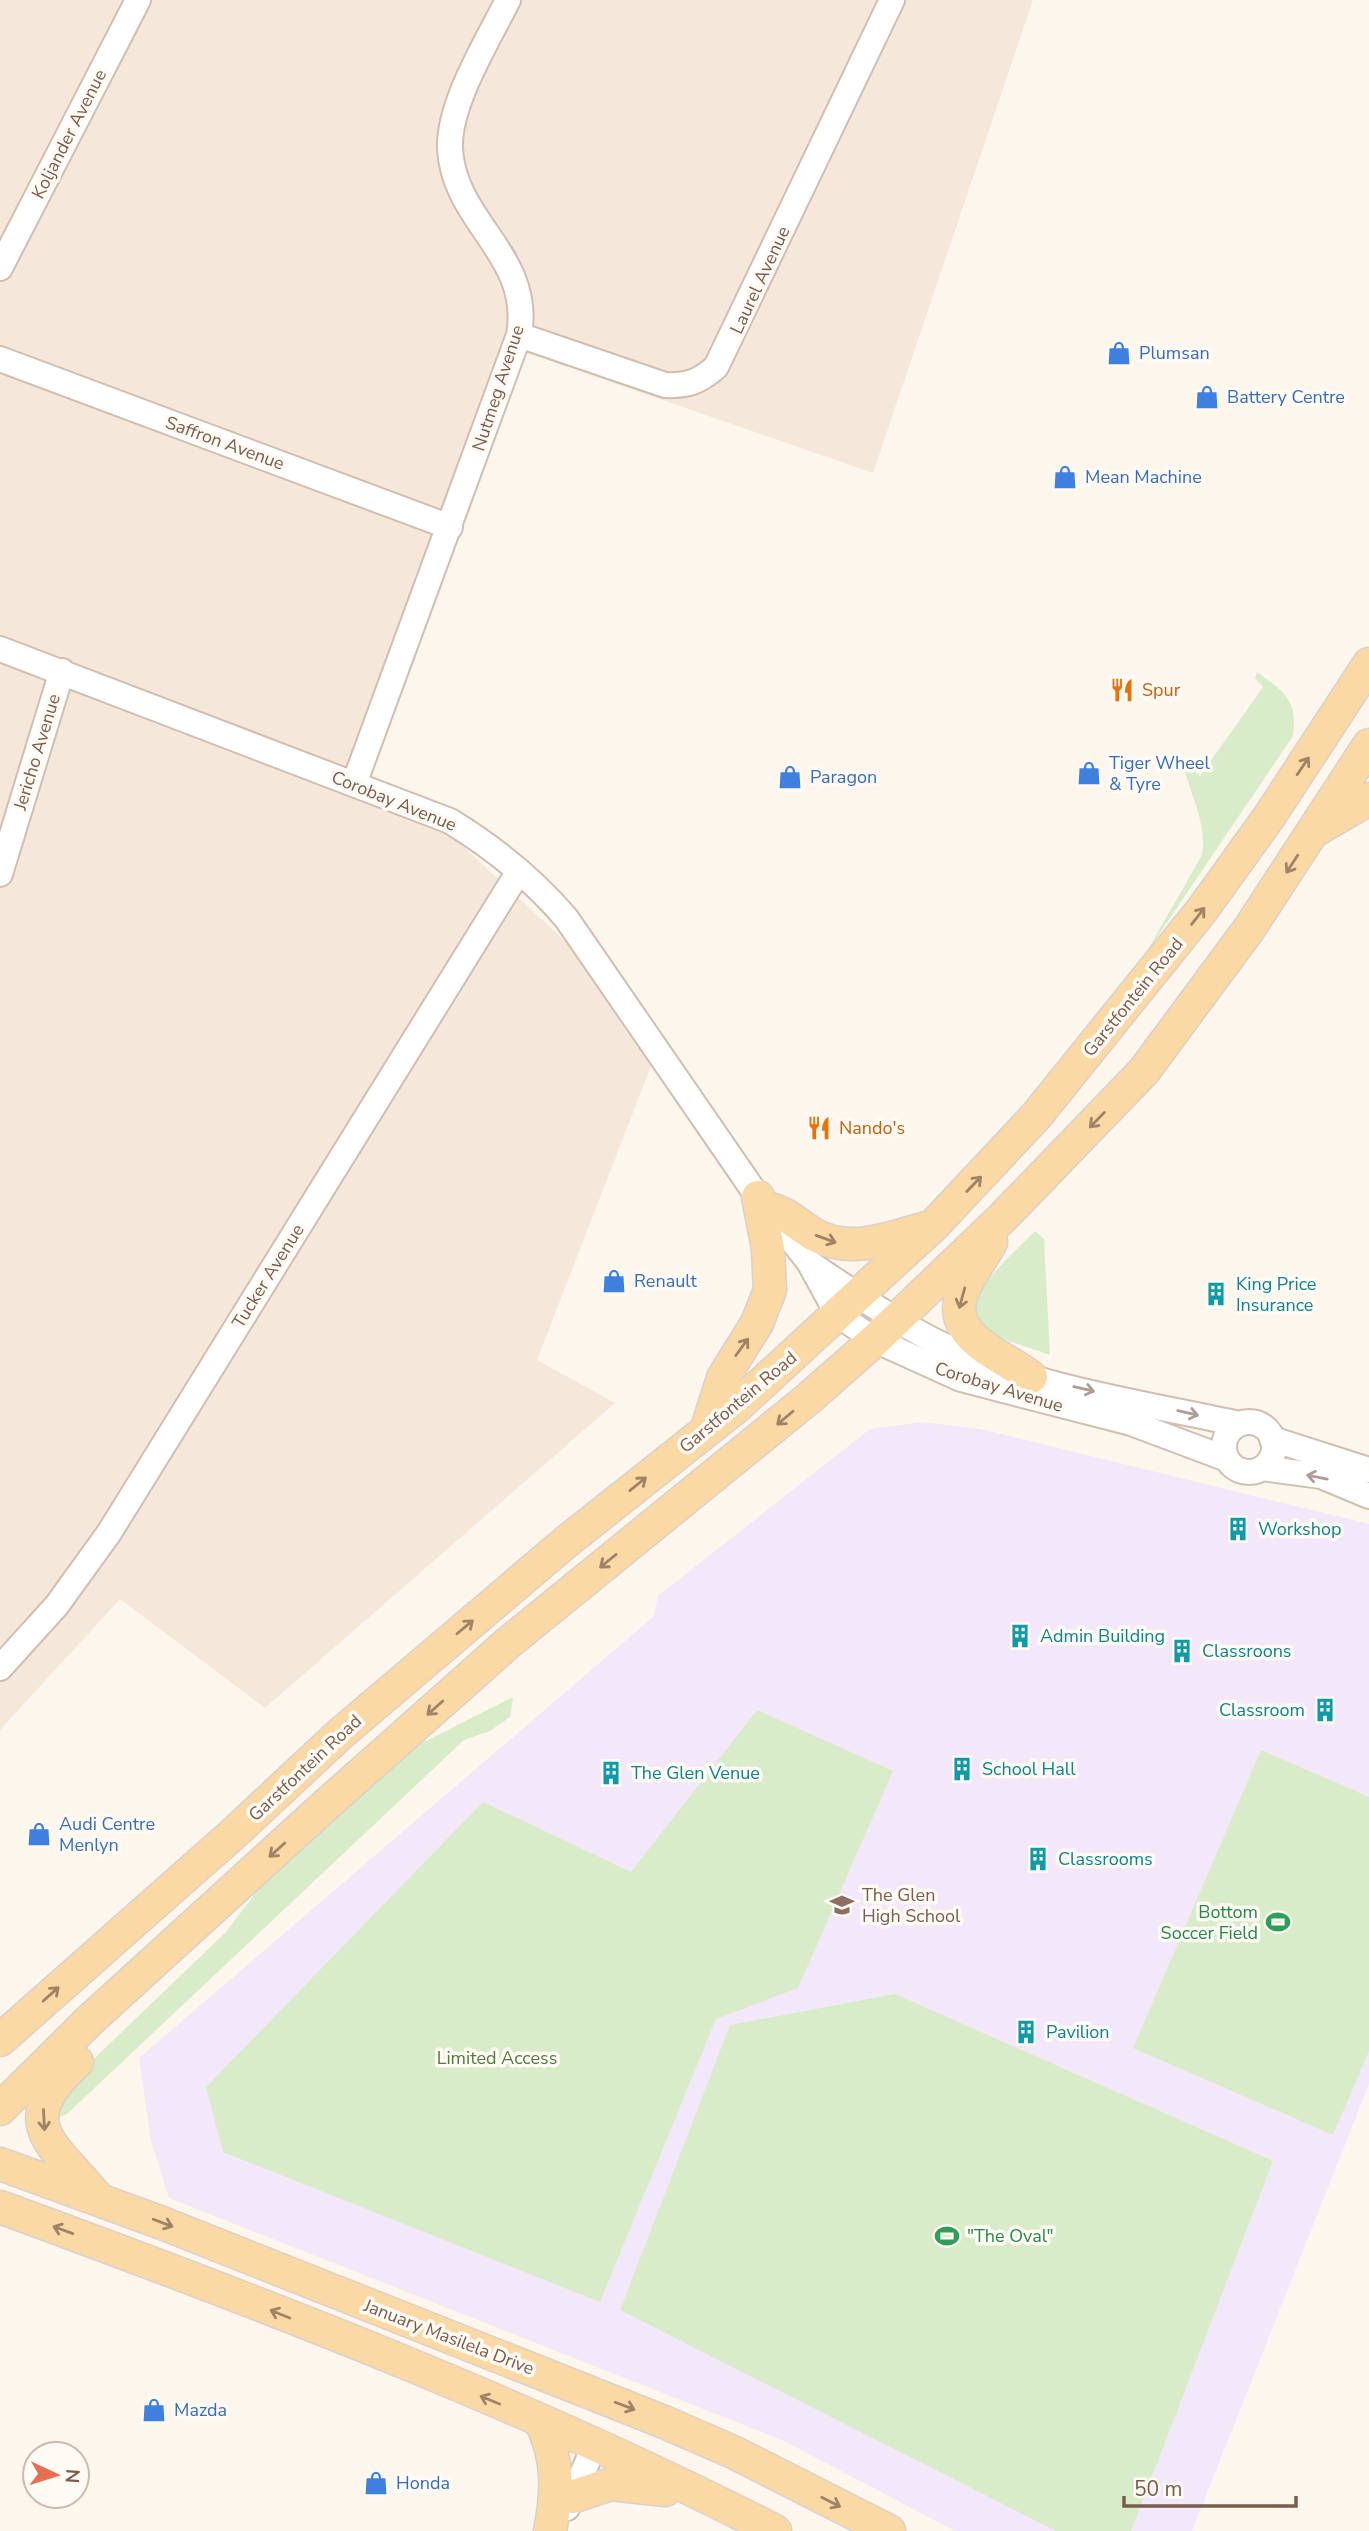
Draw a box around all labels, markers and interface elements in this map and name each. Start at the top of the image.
street label: Koljander Avenue [26,65,112,203]
street label: Laurel Avenue [725,222,795,338]
street label: Nutmeg Avenue [466,322,530,454]
shop icon: Plumsan [1105,339,1133,367]
place label: Plumsan [1139,341,1210,365]
shop icon: Battery Centre [1193,383,1221,411]
place label: Battery Centre [1227,385,1345,409]
street label: Saffron Avenue [162,410,288,476]
shop icon: Mean Machine [1051,463,1079,491]
place label: Mean Machine [1085,465,1202,489]
restaurant icon: Spur [1108,676,1136,704]
place label: Spur [1142,678,1181,702]
street label: Jericho Avenue [8,691,66,814]
place label: Tiger Wheel & Tyre [1109,751,1210,796]
one-way arrow [1296,757,1310,776]
shop icon: Tiger Wheel & Tyre [1075,759,1103,787]
shop icon: Paragon [776,763,804,791]
street label: Corobay Avenue [328,765,460,837]
place label: Paragon [810,765,877,789]
one-way arrow [1284,853,1298,873]
one-way arrow [1190,907,1206,925]
street label: Garstfontein Road [1078,933,1188,1061]
one-way arrow [1088,1111,1105,1128]
restaurant icon: Nando's [805,1114,833,1142]
place label: Nando's [839,1116,905,1140]
one-way arrow [965,1176,982,1193]
street label: Tucker Avenue [226,1219,310,1333]
one-way arrow [815,1234,837,1246]
shop icon: Renault [600,1267,628,1295]
place label: Renault [634,1269,697,1293]
place label: King Price Insurance [1236,1272,1316,1317]
building icon: King Price Insurance [1202,1280,1230,1308]
one-way arrow [955,1287,968,1309]
one-way arrow [735,1338,750,1357]
street label: Garstfontein Road [674,1346,802,1458]
street label: Corobay Avenue [932,1356,1066,1418]
one-way arrow [1073,1384,1095,1397]
one-way arrow [1176,1407,1199,1420]
one-way arrow [776,1410,794,1426]
one-way arrow [1306,1469,1329,1483]
one-way arrow [628,1476,646,1491]
building icon: Workshop [1224,1515,1252,1543]
place label: Workshop [1258,1517,1341,1541]
one-way arrow [599,1553,617,1569]
one-way arrow [456,1619,474,1635]
building icon: Admin Building [1006,1622,1034,1650]
place label: Admin Building [1040,1624,1165,1648]
building icon: Classroons [1168,1637,1196,1665]
place label: Classroons [1202,1639,1292,1663]
building icon: Classroom [1311,1696,1339,1724]
place label: Classroom [1219,1698,1305,1722]
one-way arrow [426,1700,444,1716]
street label: Garstfontein Road [243,1709,367,1827]
building icon: School Hall [948,1755,976,1783]
place label: School Hall [982,1757,1076,1781]
building icon: The Glen Venue [597,1759,625,1787]
place label: The Glen Venue [631,1761,760,1785]
place label: Audi Centre Menlyn [59,1812,155,1857]
shop icon: Audi Centre Menlyn [25,1820,53,1848]
one-way arrow [269,1841,286,1858]
building icon: Classrooms [1024,1845,1052,1873]
place label: Classrooms [1058,1847,1153,1871]
place label: The Glen High School [862,1883,961,1928]
school or university icon: The Glen High School [828,1891,856,1919]
place label: Bottom Soccer Field [1161,1900,1258,1945]
sports icon: Bottom Soccer Field [1264,1908,1292,1936]
one-way arrow [42,1986,60,2002]
building icon: Pavilion [1012,2018,1040,2046]
place label: Pavilion [1046,2020,1110,2044]
park label: Limited Access [437,2046,557,2070]
one-way arrow [38,2108,51,2131]
one-way arrow [151,2218,173,2231]
sports icon: "The Oval" [933,2222,961,2250]
one-way arrow [52,2223,74,2235]
place label: "The Oval" [967,2224,1053,2248]
street label: January Masilela Drive [359,2293,538,2381]
one-way arrow [269,2306,291,2319]
one-way arrow [480,2393,501,2406]
shop icon: Mazda [140,2396,168,2424]
place label: Mazda [174,2398,227,2422]
one-way arrow [614,2401,635,2414]
north arrow [21,2440,91,2510]
scale bar [1124,2464,1296,2508]
text: N [58,2468,85,2484]
shop icon: Honda [362,2469,390,2497]
place label: Honda [396,2471,450,2495]
text: 50 m [1134,2475,1183,2503]
one-way arrow [820,2495,841,2509]

